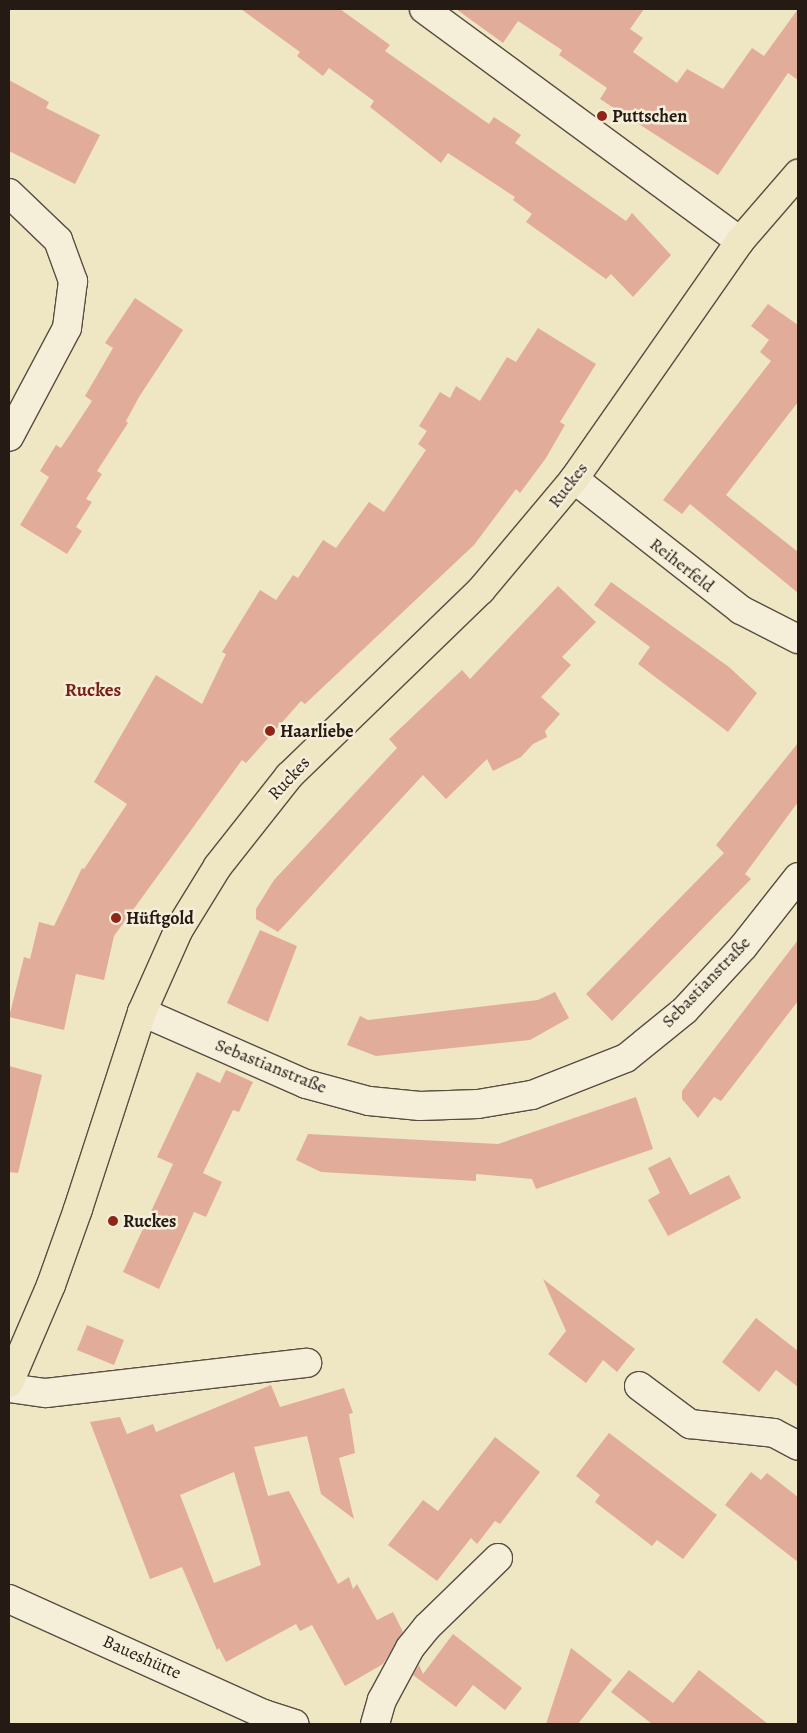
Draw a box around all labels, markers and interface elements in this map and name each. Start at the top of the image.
place label: Puttschen [612,105,687,127]
marker: Puttschen [596,110,608,122]
street label: Ruckes [544,458,592,512]
street label: Reiherfeld [645,533,719,597]
district label: Ruckes [65,680,121,702]
place label: Haarliebe [280,720,354,742]
marker: Haarliebe [264,725,276,737]
street label: Ruckes [263,752,315,804]
place label: Hüftgold [126,907,194,929]
marker: Hüftgold [110,912,122,924]
street label: Sebastianstraße [657,932,755,1032]
street label: Sebastianstraße [212,1034,330,1098]
place label: Ruckes [123,1210,176,1232]
marker: Ruckes [107,1215,119,1227]
street label: Baueshütte [99,1630,185,1684]

